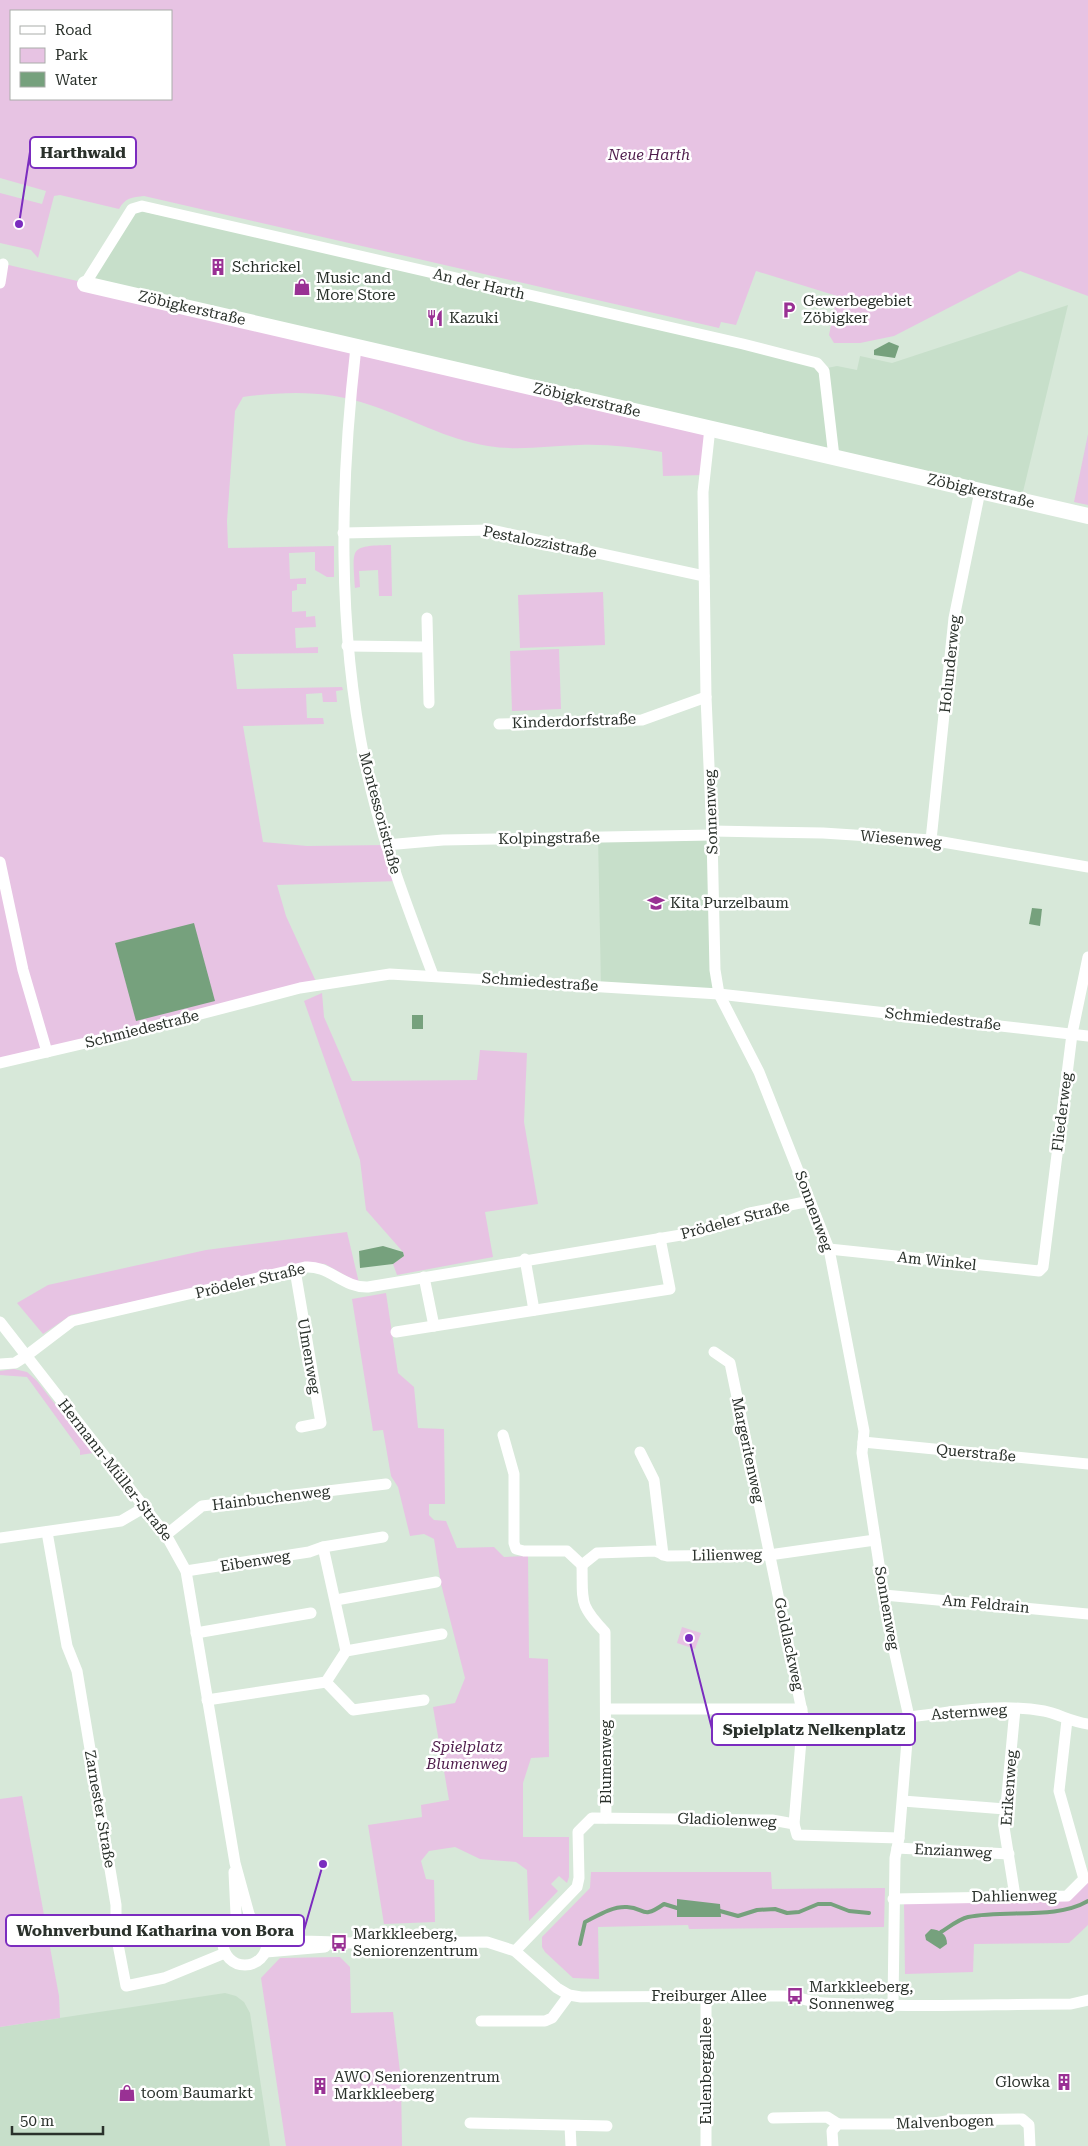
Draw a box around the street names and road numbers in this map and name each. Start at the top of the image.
street label: An der Harth [431,265,527,303]
street label: Zöbigkerstraße [137,287,247,329]
street label: Zöbigkerstraße [532,379,642,421]
street label: Zöbigkerstraße [926,470,1036,512]
street label: Pestalozzistraße [482,522,598,562]
street label: Holunderweg [936,614,964,714]
street label: Kinderdorfstraße [512,710,636,732]
street label: Montessoristraße [355,750,405,876]
street label: Sonnenweg [701,769,721,855]
street label: Wiesenweg [859,826,943,852]
street label: Kolpingstraße [498,828,600,848]
street label: Schmiedestraße [481,969,599,995]
street label: Schmiedestraße [884,1004,1002,1034]
street label: Schmiedestraße [83,1006,201,1052]
street label: Fliederweg [1048,1071,1076,1153]
street label: Sonnenweg [791,1168,837,1254]
street label: Prödeler Straße [679,1197,791,1243]
street label: Am Winkel [897,1248,978,1274]
street label: Prödeler Straße [193,1260,307,1302]
street label: Ulmenweg [293,1317,325,1396]
street label: Hermann-Müller-Straße [54,1395,176,1545]
street label: Margeritenweg [728,1396,768,1505]
street label: Querstraße [935,1441,1017,1465]
street label: Hainbuchenweg [211,1482,331,1514]
street label: Lilienweg [692,1545,763,1565]
street label: Eibenweg [219,1547,292,1575]
street label: Sonnenweg [871,1565,903,1652]
street label: Am Feldrain [942,1591,1031,1617]
street label: Goldlackweg [770,1596,808,1693]
street label: Asternweg [931,1700,1008,1724]
street label: Blumenweg [597,1719,615,1804]
street label: Zarnester Straße [81,1749,119,1869]
street label: Erikenweg [997,1749,1021,1827]
street label: Gladiolenweg [677,1809,777,1831]
street label: Enzianweg [914,1840,993,1862]
street label: Dahlienweg [971,1886,1057,1906]
street label: Freiburger Allee [651,1987,767,2005]
street label: Eulenbergallee [697,2017,715,2125]
street label: Malvenbogen [896,2111,995,2133]

